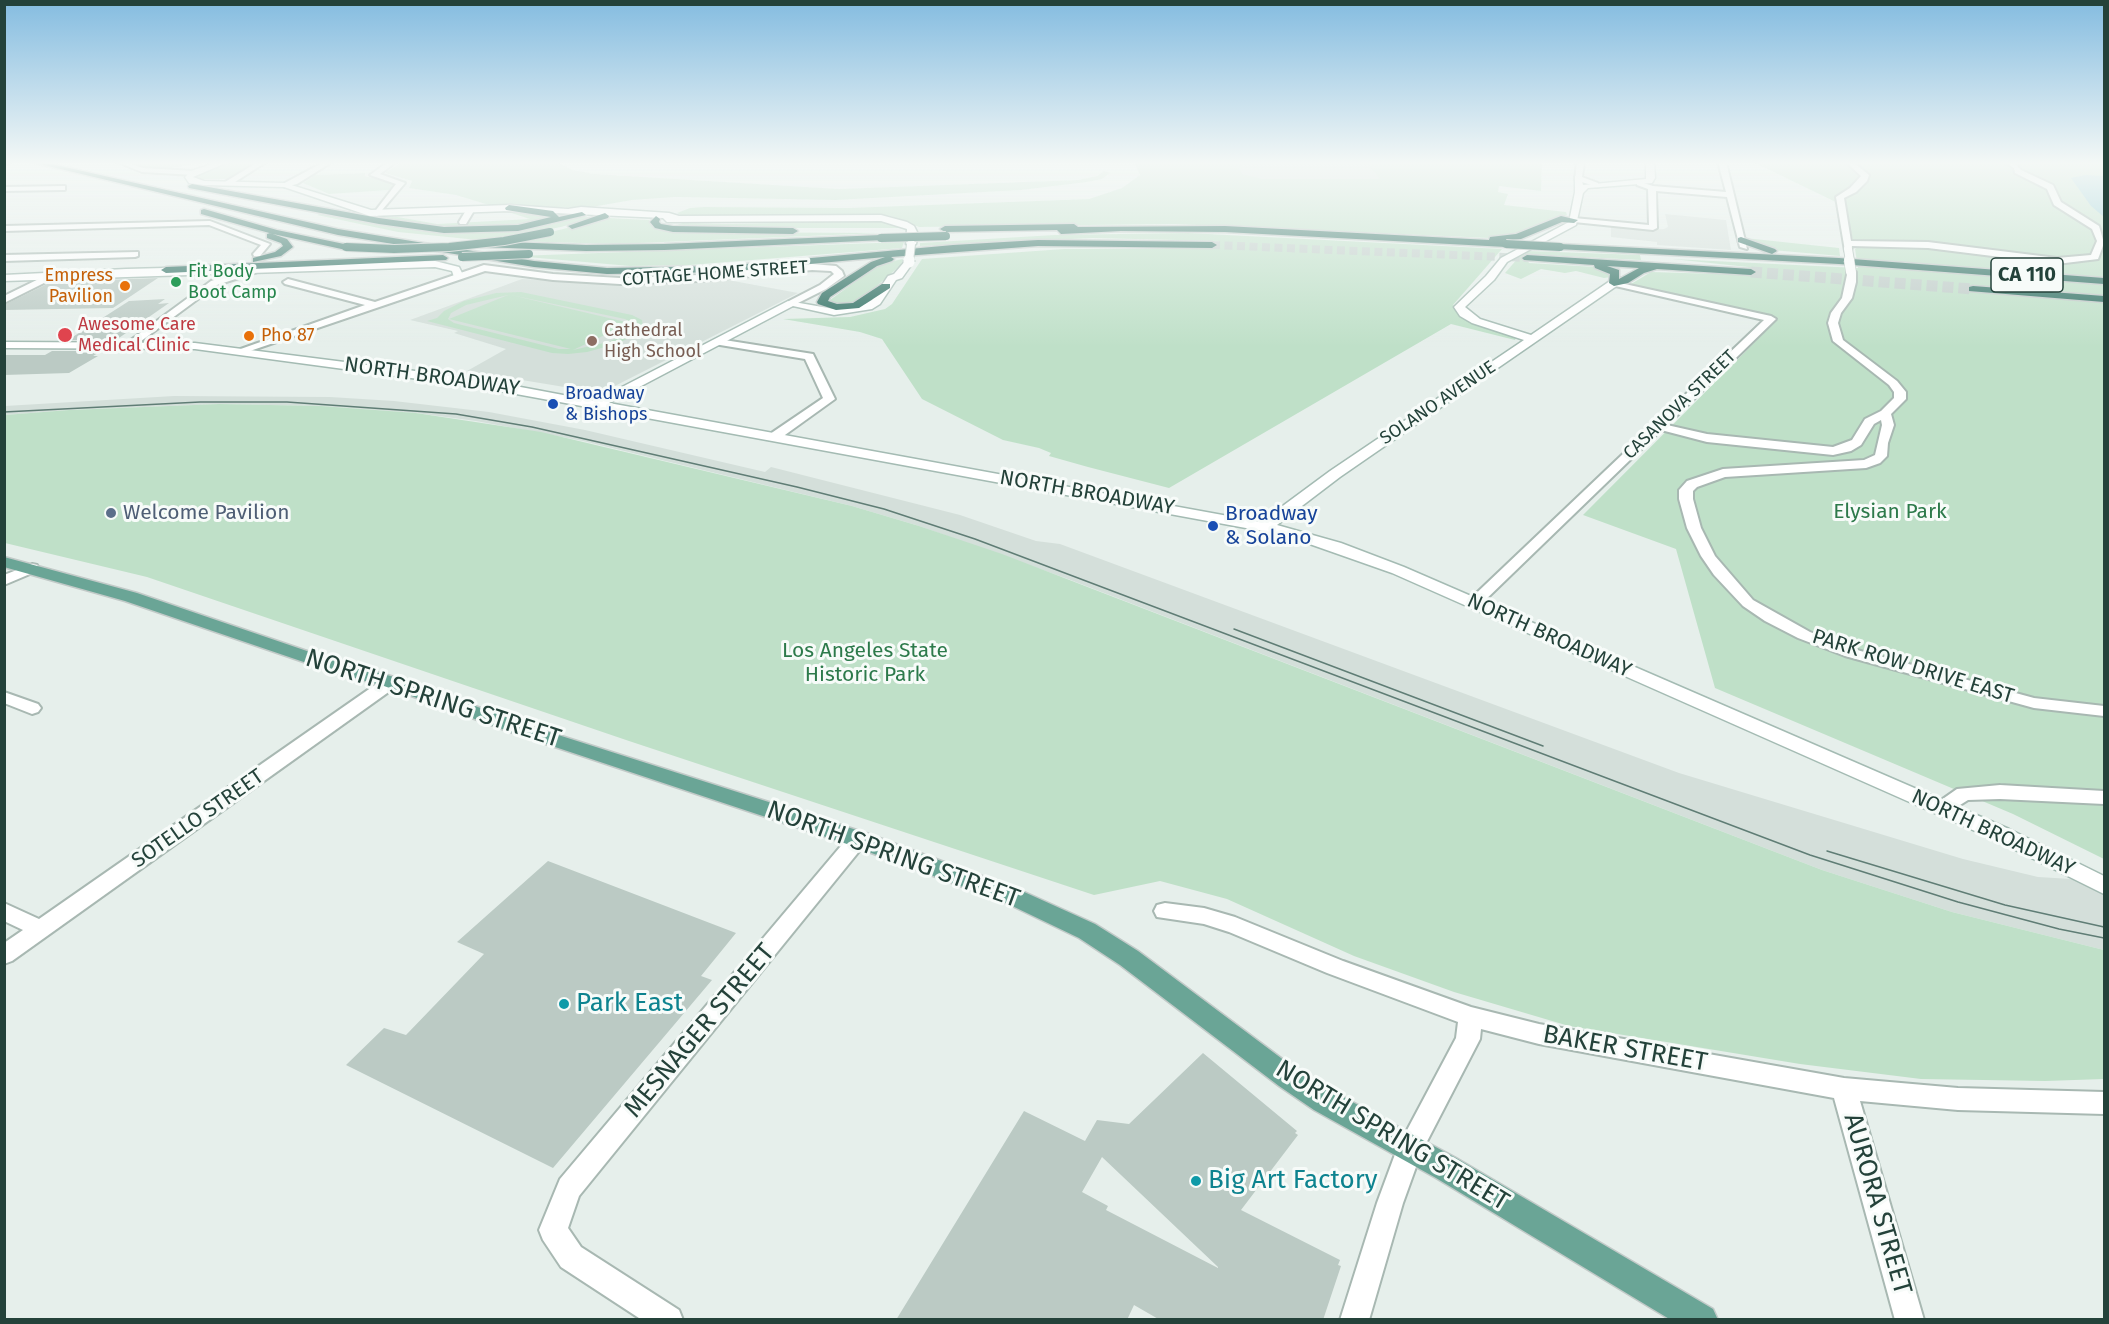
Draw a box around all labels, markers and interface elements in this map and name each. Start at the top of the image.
street label: COTTAGE HOME STREET [621,257,809,291]
road number: CA 110 [1991,258,2063,292]
place label: Fit Body Boot Camp [188,261,277,304]
place label: Empress Pavilion [45,265,113,308]
marker: Fit Body Boot Camp [169,275,183,289]
marker: Empress Pavilion [118,279,132,293]
place label: Awesome Care Medical Clinic [78,314,196,356]
place label: Cathedral High School [604,320,701,362]
place label: Pho 87 [261,325,315,347]
marker: Awesome Care Medical Clinic [56,326,74,344]
marker: Pho 87 [242,329,256,343]
marker: Cathedral High School [585,334,599,348]
street label: CASANOVA STREET [1619,346,1741,464]
street label: NORTH BROADWAY [343,352,521,402]
street label: SOLANO AVENUE [1376,356,1500,450]
place label: Broadway & Bishops [565,383,647,426]
marker: Broadway & Bishops [546,397,560,411]
street label: NORTH BROADWAY [998,465,1176,521]
park label: Elysian Park [1833,499,1947,525]
place label: Welcome Pavilion [123,500,290,526]
place label: Broadway & Solano [1225,501,1318,551]
marker: Welcome Pavilion [104,506,118,520]
marker: Broadway & Solano [1206,519,1220,533]
street label: NORTH BROADWAY [1463,589,1635,683]
street label: PARK ROW DRIVE EAST [1809,624,2017,710]
park label: Los Angeles State Historic Park [782,638,948,688]
street label: NORTH SPRING STREET [301,643,565,755]
street label: SOTELLO STREET [127,764,269,874]
street label: NORTH BROADWAY [1908,784,2078,882]
street label: NORTH SPRING STREET [762,795,1024,915]
street label: MESNAGER STREET [618,938,782,1124]
place label: Park East [576,988,683,1020]
marker: Park East [557,997,571,1011]
street label: BAKER STREET [1540,1019,1710,1079]
street label: NORTH SPRING STREET [1270,1054,1514,1218]
street label: AURORA STREET [1836,1110,1918,1298]
place label: Big Art Factory [1208,1165,1378,1197]
marker: Big Art Factory [1189,1174,1203,1188]

